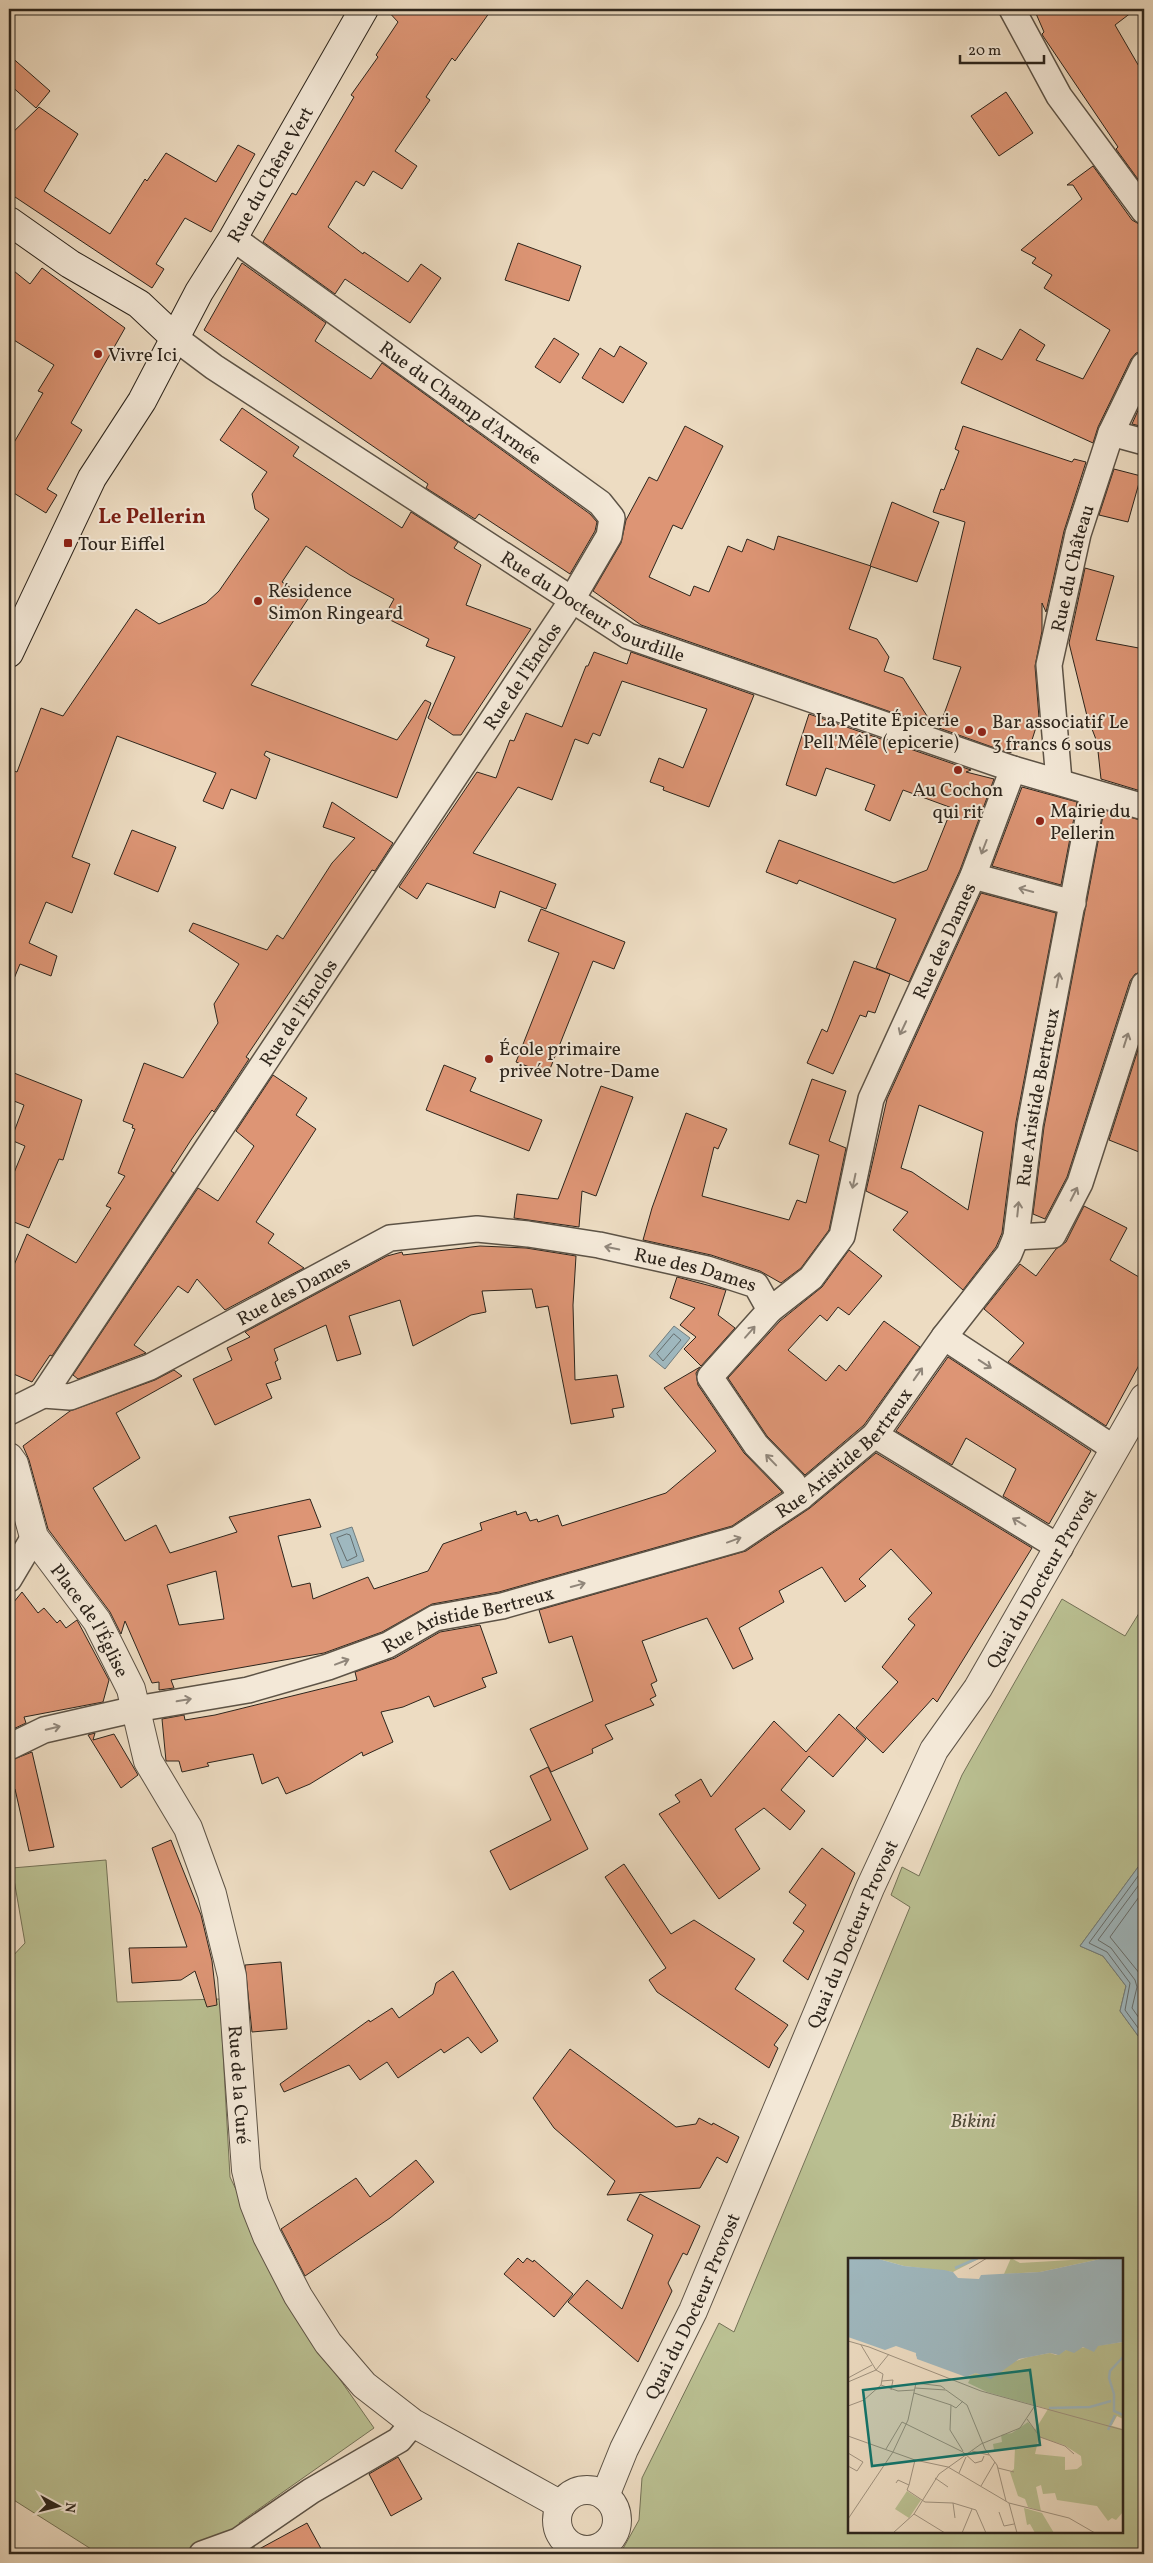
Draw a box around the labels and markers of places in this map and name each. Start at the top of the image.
place label: Vivre Ici [108,343,178,369]
marker: Vivre Ici [92,348,104,360]
place label: Tour Eiffel [78,532,165,558]
marker: Tour Eiffel [62,537,74,549]
place label: Résidence Simon Ringeard [268,579,403,627]
marker: Résidence Simon Ringeard [252,595,264,607]
place label: La Petite Épicerie Pell'Mêle (epicerie) [803,708,959,756]
place label: Bar associatif Le 3 francs 6 sous [992,710,1129,758]
marker: La Petite Épicerie Pell'Mêle (epicerie) [963,724,975,736]
marker: Bar associatif Le 3 francs 6 sous [976,726,988,738]
marker: Au Cochon qui rit [952,764,964,776]
place label: Au Cochon qui rit [913,778,1003,826]
place label: Mairie du Pellerin [1050,799,1131,847]
marker: Mairie du Pellerin [1034,815,1046,827]
place label: École primaire privée Notre-Dame [499,1037,660,1085]
marker: École primaire privée Notre-Dame [483,1053,495,1065]

